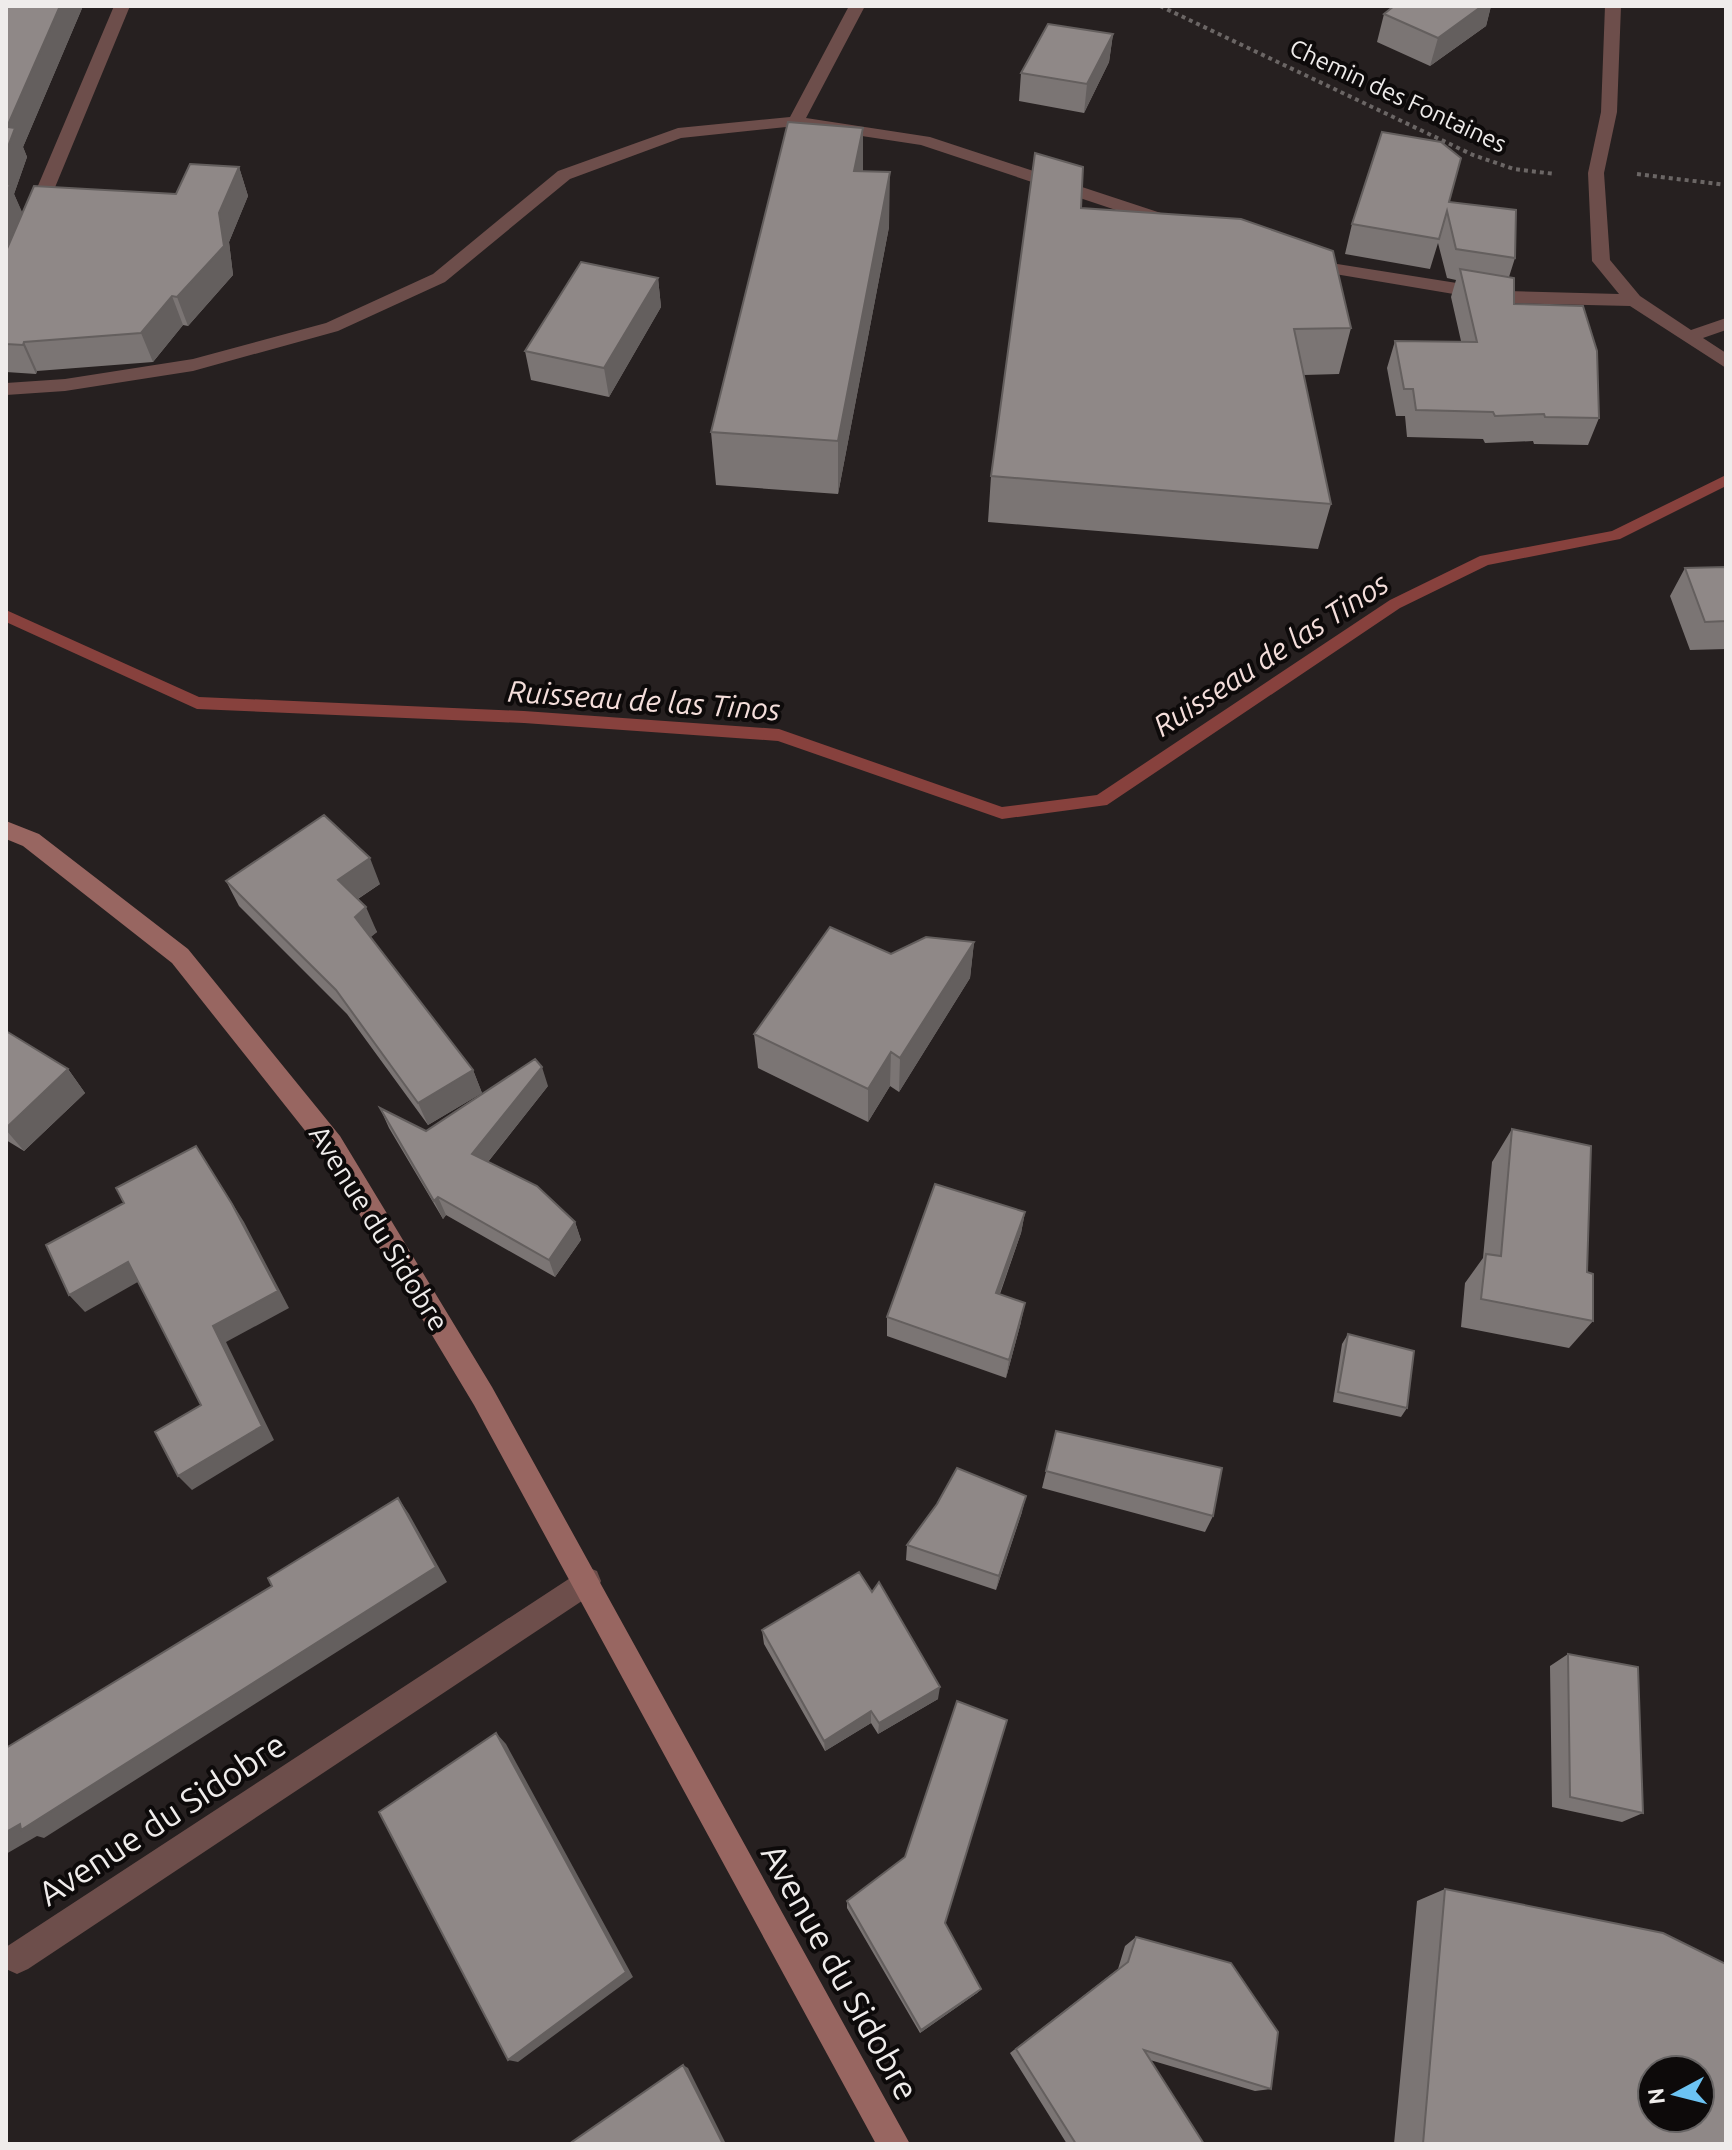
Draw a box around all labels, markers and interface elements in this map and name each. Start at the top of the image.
street label: Chemin des Fontaines [1286,33,1511,158]
water label: Ruisseau de las Tinos [1147,565,1395,743]
water label: Ruisseau de las Tinos [507,674,782,727]
street label: Avenue du Sidobre [304,1119,455,1336]
street label: Avenue du Sidobre [31,1724,292,1912]
street label: Avenue du Sidobre [755,1837,927,2106]
north arrow [1636,2054,1716,2134]
text: N [1642,2087,1669,2106]

